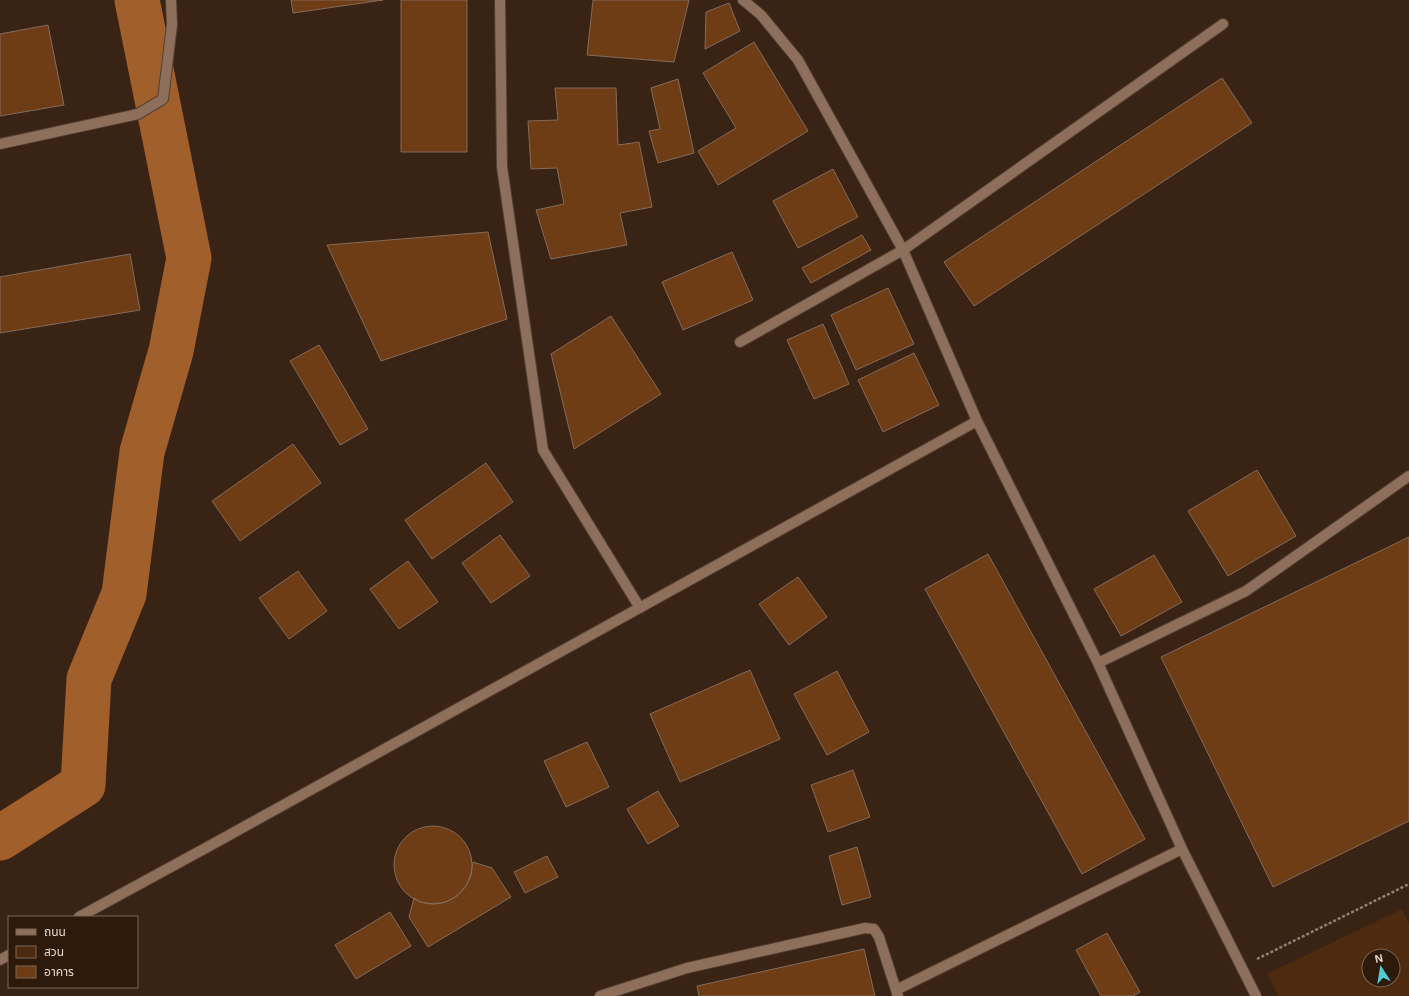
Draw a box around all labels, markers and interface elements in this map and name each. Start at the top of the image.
legend [8,916,138,988]
text: ถนน [44,925,66,939]
text: สวน [44,945,64,959]
north arrow [1361,948,1401,988]
text: N [1374,952,1384,965]
text: อาคาร [44,965,74,979]

